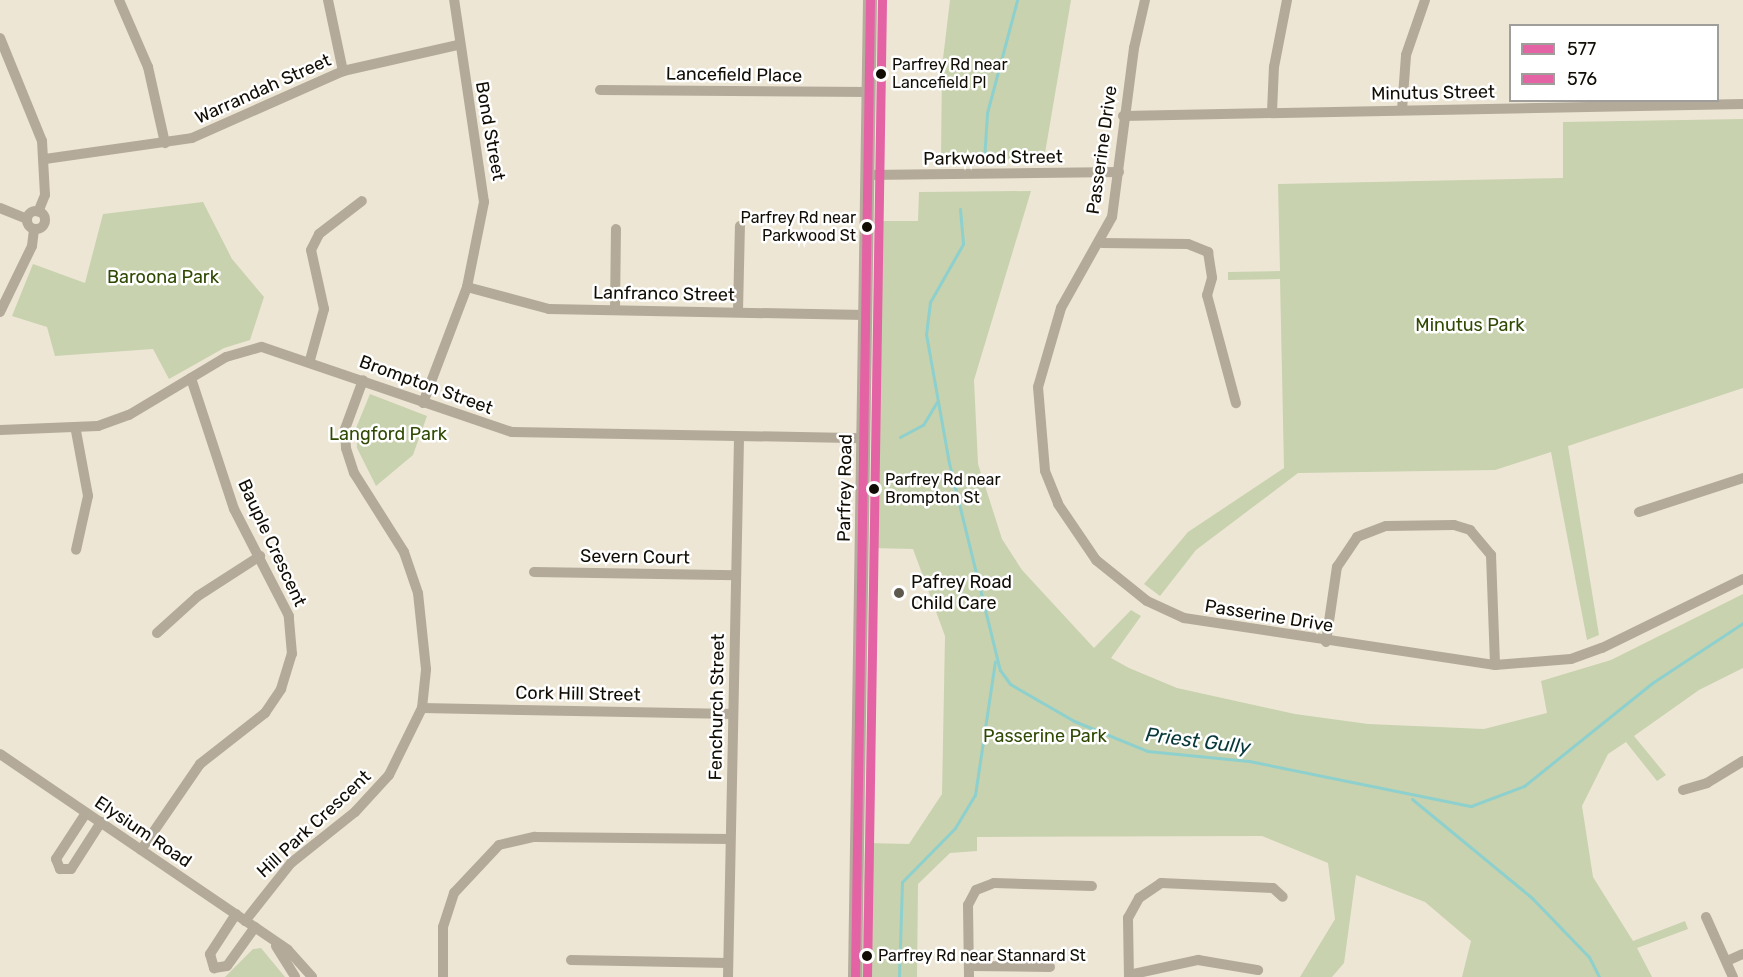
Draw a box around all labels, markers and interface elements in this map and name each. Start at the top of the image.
legend [1509,24,1719,102]
text: 577 [1567,38,1596,60]
street label: Warrandah Street [192,49,334,129]
place label: Parfrey Rd near Lancefield Pl [892,55,1008,93]
street label: Lancefield Place [666,63,802,87]
marker: Parfrey Rd near Lancefield Pl [875,68,887,80]
text: 576 [1567,68,1597,90]
street label: Bond Street [471,80,509,182]
street label: Minutus Street [1371,81,1495,105]
street label: Passerine Drive [1082,84,1122,216]
street label: Parkwood Street [923,146,1063,170]
place label: Parfrey Rd near Parkwood St [740,208,856,246]
marker: Parfrey Rd near Parkwood St [861,221,873,233]
park label: Baroona Park [107,266,219,288]
street label: Lanfranco Street [593,282,735,306]
park label: Minutus Park [1415,314,1525,336]
street label: Brompton Street [356,351,496,419]
park label: Langford Park [329,423,447,445]
street label: Parfrey Road [833,434,857,542]
place label: Parfrey Rd near Brompton St [885,470,1001,508]
street label: Bauple Crescent [233,476,311,610]
marker: Parfrey Rd near Brompton St [868,483,880,495]
street label: Severn Court [580,545,690,569]
place label: Pafrey Road Child Care [911,572,1013,614]
marker: Pafrey Road Child Care [892,586,906,600]
street label: Passerine Drive [1203,595,1335,637]
street label: Fenchurch Street [705,633,729,781]
street label: Cork Hill Street [515,682,641,706]
water label: Priest Gully [1144,723,1252,759]
park label: Passerine Park [983,725,1107,747]
street label: Hill Park Crescent [253,766,375,882]
street label: Elysium Road [90,792,196,872]
place label: Parfrey Rd near Stannard St [878,946,1087,966]
marker: Parfrey Rd near Stannard St [861,950,873,962]

